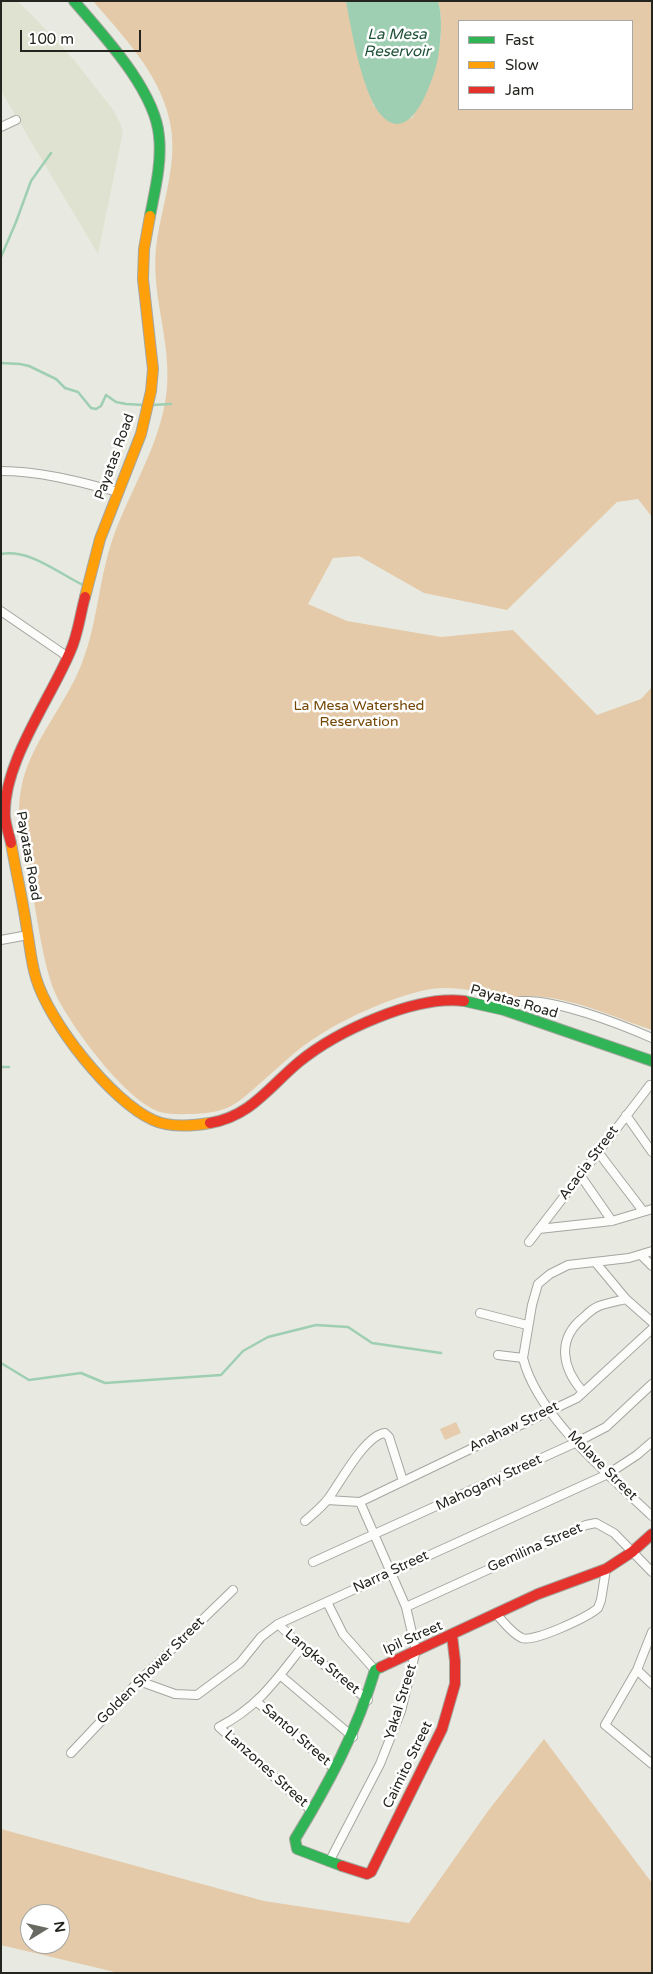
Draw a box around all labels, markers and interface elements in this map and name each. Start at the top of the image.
scale bar [22,20,144,52]
legend [458,20,633,110]
water label: La Mesa Reservoir [363,26,431,61]
text: 100 m [28,30,74,48]
text: Fast [505,31,534,49]
text: Slow [505,56,539,74]
text: Jam [505,81,534,99]
street label: Payatas Road [92,412,138,502]
park label: La Mesa Watershed Reservation [294,698,424,730]
street label: Payatas Road [12,810,44,902]
street label: Payatas Road [468,981,560,1023]
street label: Acacia Street [556,1123,622,1203]
street label: Anahaw Street [466,1398,562,1456]
street label: Molave Street [564,1428,640,1504]
street label: Mahogany Street [433,1451,545,1515]
street label: Gemilina Street [485,1520,585,1576]
street label: Narra Street [351,1547,431,1597]
street label: Golden Shower Street [94,1614,208,1728]
street label: Ipil Street [381,1617,445,1659]
street label: Langka Street [281,1626,363,1698]
street label: Yakal Street [382,1662,420,1742]
street label: Santol Street [258,1701,334,1769]
street label: Caimito Street [380,1719,436,1811]
street label: Lanzones Street [221,1727,311,1811]
north arrow [20,1904,70,1954]
text: N [50,1920,69,1934]

